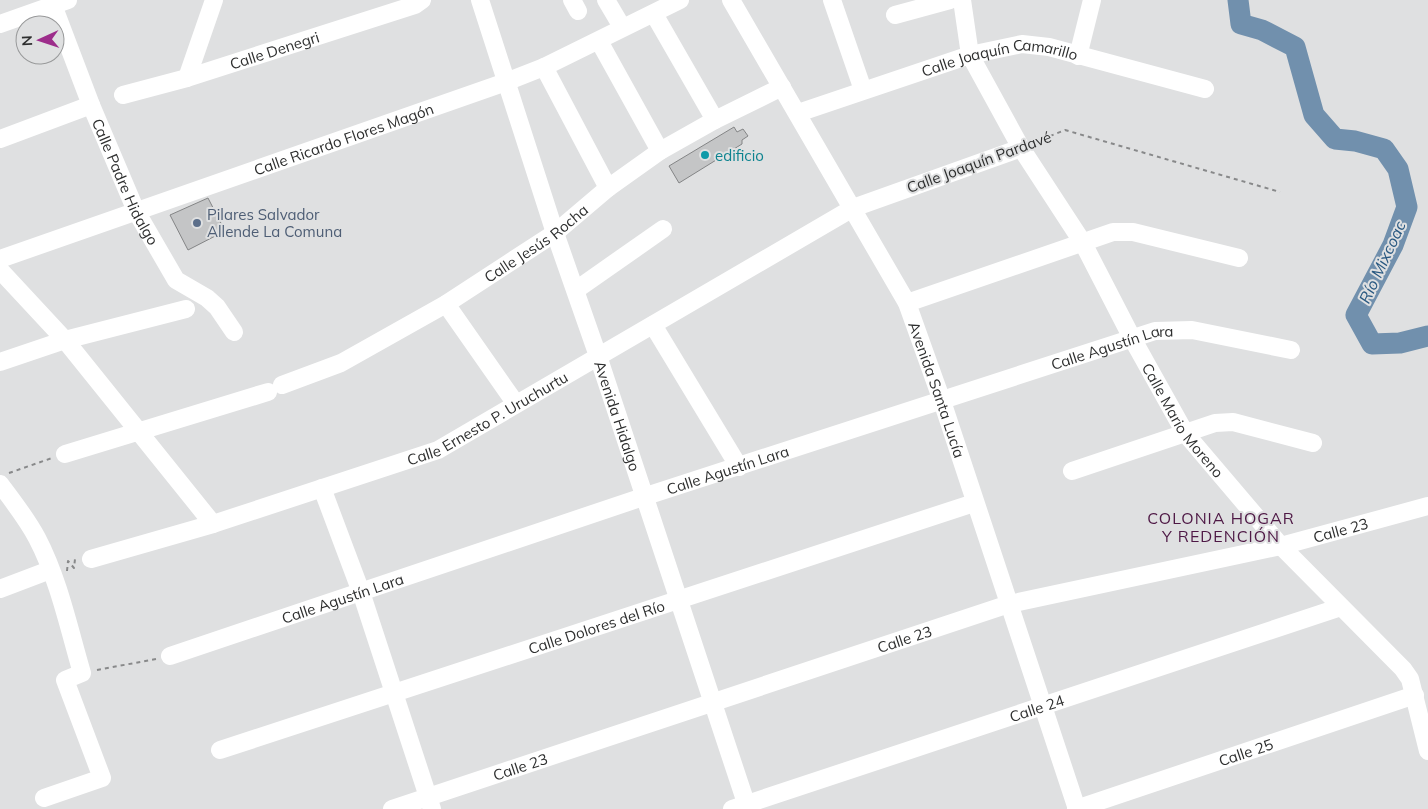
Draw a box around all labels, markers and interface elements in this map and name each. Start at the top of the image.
north arrow [15,15,65,65]
street label: Calle Denegri [227,27,321,73]
text: N [18,35,36,46]
street label: Calle Joaquín Camarillo [919,35,1080,80]
street label: Calle Ricardo Flores Magón [251,99,436,179]
street label: Calle Padre Hidalgo [88,115,163,248]
street label: Calle Joaquín Pardavé [904,127,1054,197]
place label: edificio [715,146,764,165]
marker: edificio [699,149,711,161]
street label: Calle Jesús Rocha [480,200,592,286]
place label: Pilares Salvador Allende La Comuna [207,205,342,241]
marker: Pilares Salvador Allende La Comuna [191,217,203,229]
water label: Río Mixcoac [1354,218,1410,306]
street label: Avenida Santa Lucía [905,319,970,460]
street label: Calle Agustín Lara [1048,321,1174,374]
street label: Avenida Hidalgo [591,358,645,473]
street label: Calle Mario Moreno [1138,360,1228,481]
street label: Calle Ernesto P. Uruchurtu [405,367,571,469]
street label: Calle Agustín Lara [664,441,791,498]
district label: COLONIA HOGAR Y REDENCIÓN [1147,508,1295,546]
street label: Calle 23 [1311,513,1370,546]
street label: Calle Agustín Lara [279,569,406,627]
street label: Calle Dolores del Río [526,596,667,658]
street label: Calle 23 [875,621,934,657]
street label: Calle 24 [1007,690,1066,726]
street label: Calle 25 [1216,734,1275,770]
street label: Calle 23 [490,749,550,784]

